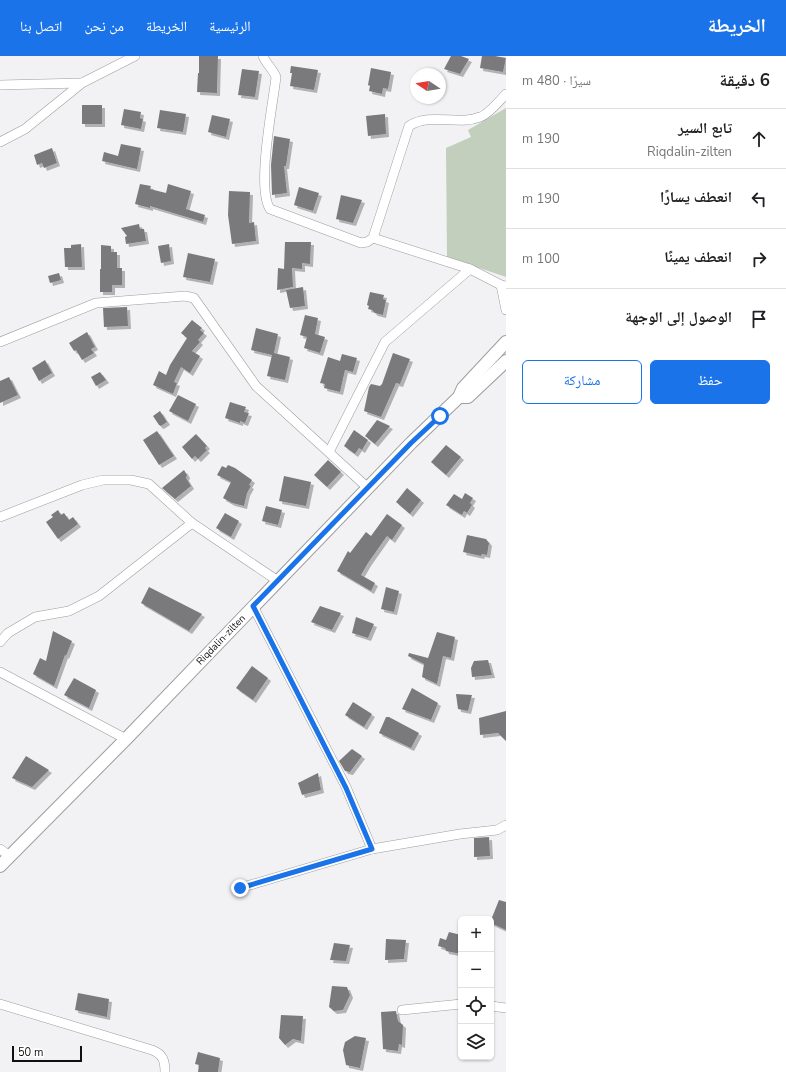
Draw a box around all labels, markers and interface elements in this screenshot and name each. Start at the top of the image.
text: الخريطة [708,13,766,39]
text: اتصل بنا [20,17,62,36]
text: من نحن [84,17,124,36]
text: الخريطة [146,17,187,36]
text: الرئيسية [209,17,251,36]
north arrow [410,68,446,104]
text: 6 دقيقة [720,69,770,92]
text: سيرًا · 480 m [522,72,591,90]
text: تابع السير [678,118,732,138]
icon: ahead [748,128,770,150]
text: 190 m [522,130,560,148]
text: Riqdalin-zilten [647,143,732,161]
text: انعطف يسارًا [660,187,732,207]
icon: left [748,188,770,210]
text: 190 m [522,190,560,208]
text: انعطف يمينًا [664,247,732,267]
icon: right [748,248,770,270]
text: 100 m [522,250,560,268]
text: الوصول إلى الوجهة [625,307,732,327]
icon: arrive [748,308,770,330]
button: مشاركة [522,360,642,404]
button: حفظ [650,360,770,404]
route start [431,407,449,425]
street label: Riqdalin-zilten [193,612,249,668]
route end [231,879,249,897]
map controls [458,916,494,1060]
button: + [458,916,494,952]
button: − [458,952,494,988]
button: locate [458,988,494,1024]
button: layers [458,1024,494,1060]
scale bar [12,1044,82,1063]
text: 50 m [18,1045,43,1060]

